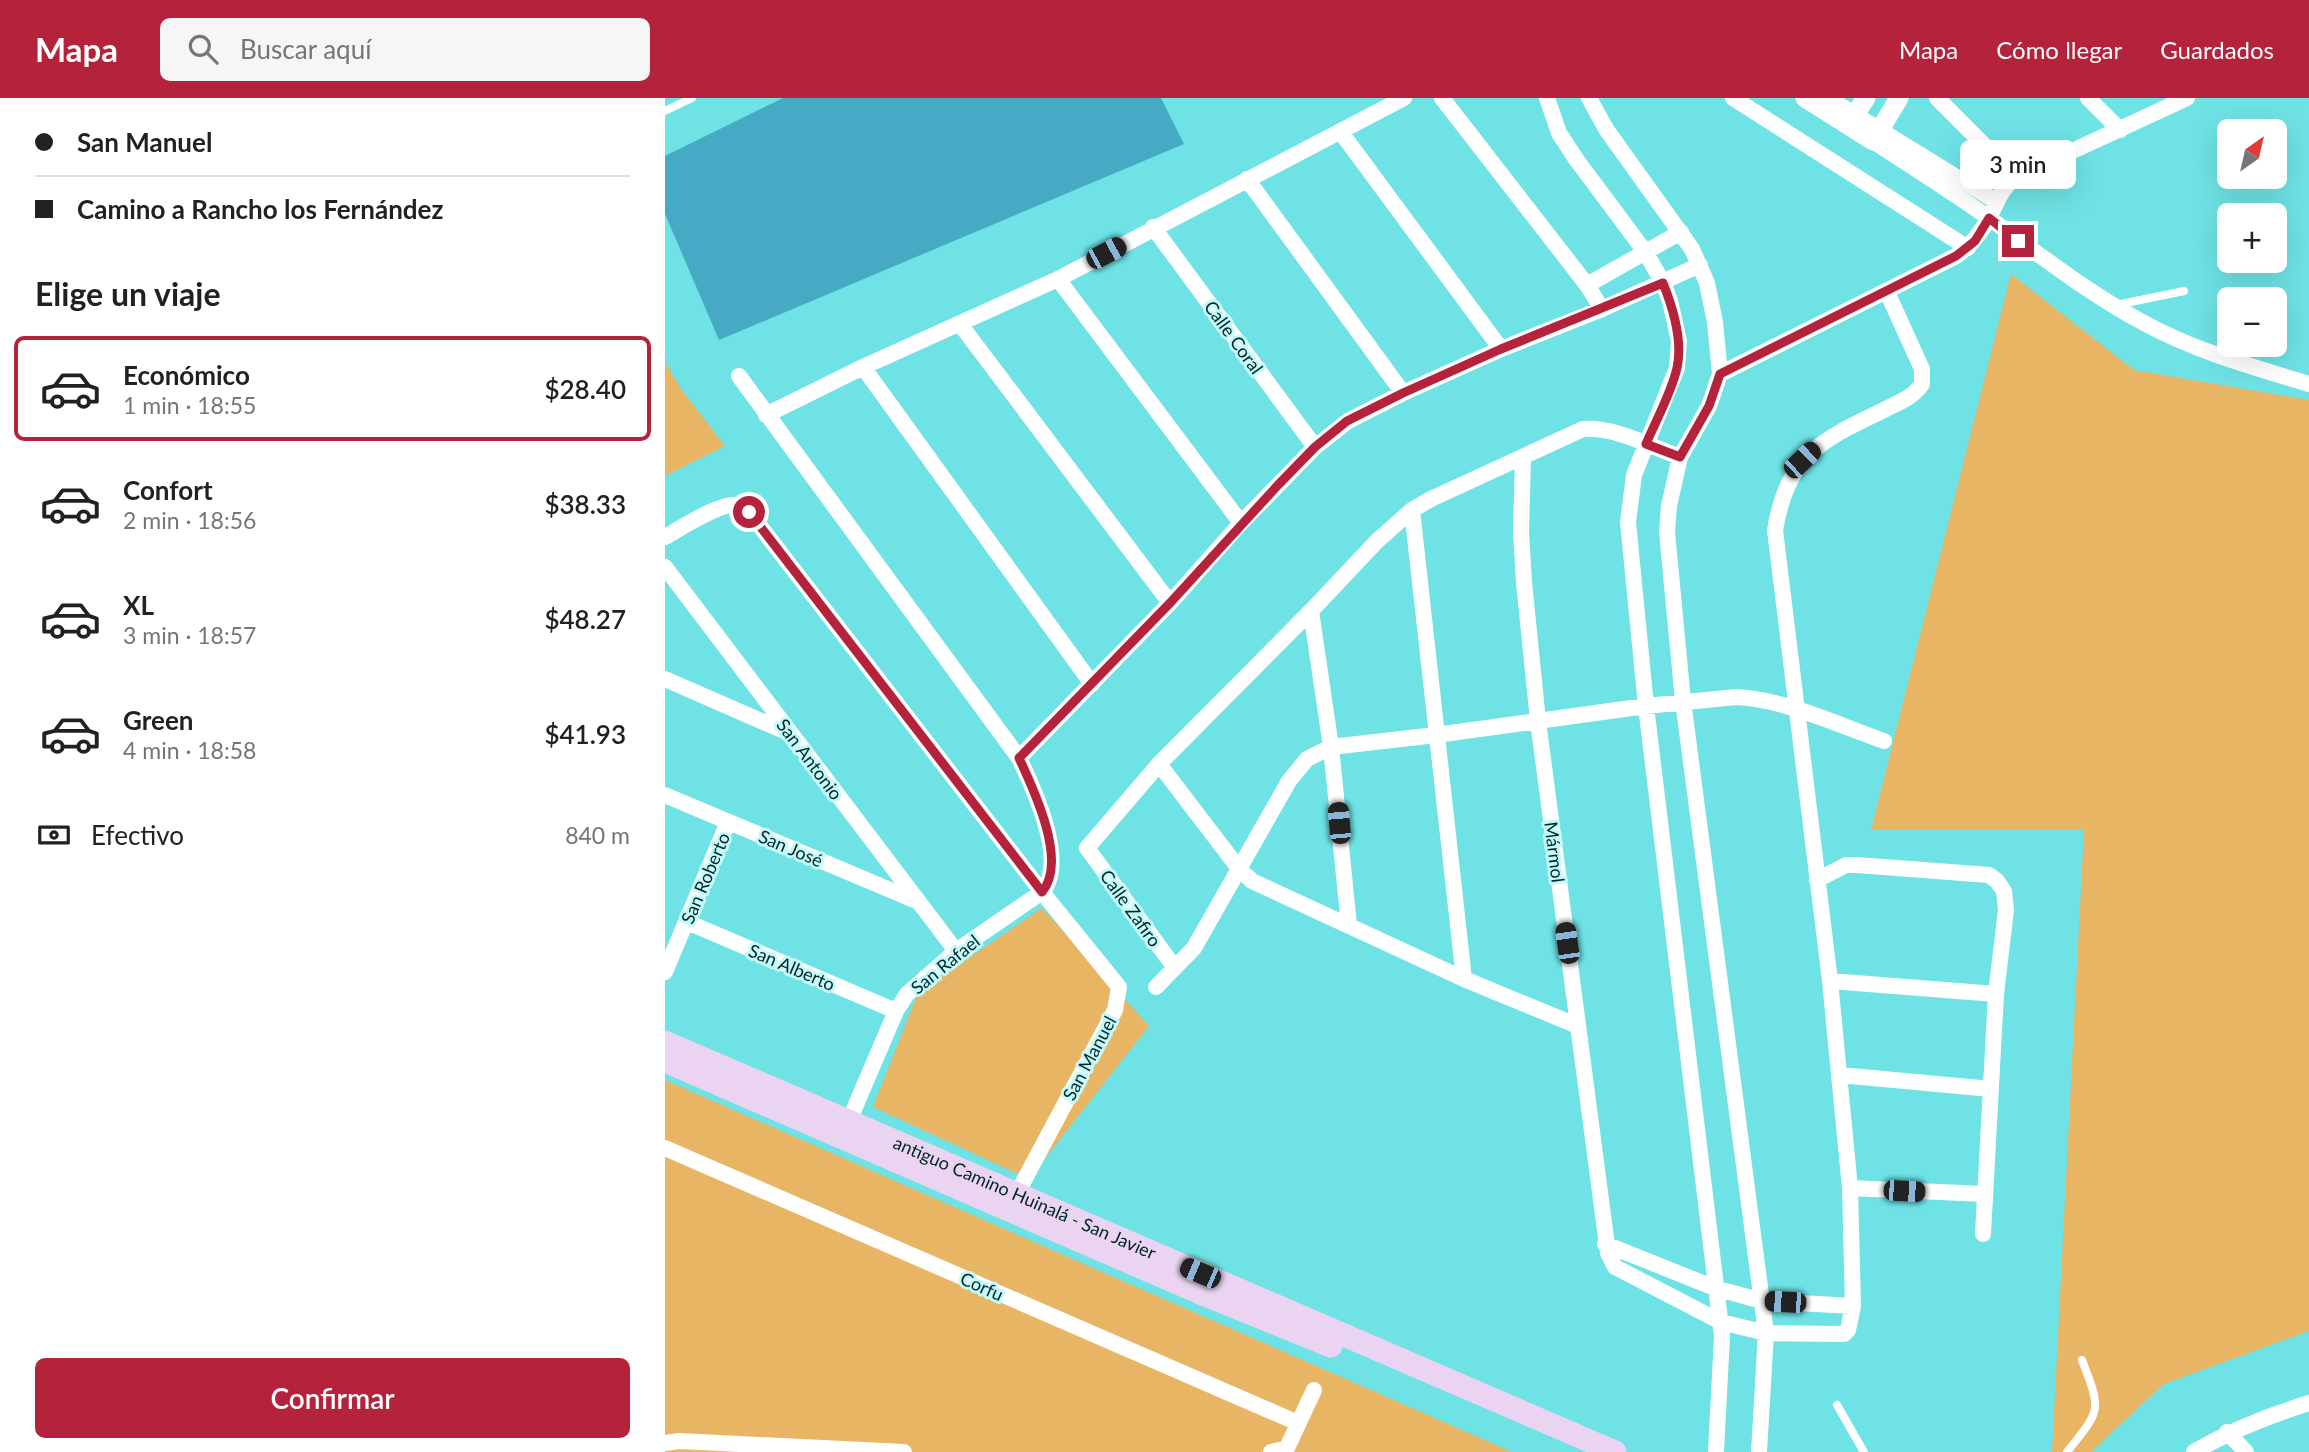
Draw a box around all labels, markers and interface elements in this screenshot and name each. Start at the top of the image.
search box [160,18,650,81]
text: Mapa [35,29,118,69]
icon: search [184,30,222,68]
text: Buscar aquí [240,33,371,65]
text: Mapa [1899,35,1958,64]
text: Cómo llegar [1996,35,2122,64]
text: Guardados [2160,35,2274,64]
north arrow [2217,119,2287,189]
map controls [2217,119,2287,357]
text: San Manuel [77,126,212,158]
callout: 3 min [1960,139,2076,188]
text: 3 min [1990,150,2046,178]
text: Camino a Rancho los Fernández [77,193,443,225]
button: + [2217,203,2287,273]
route end [2002,225,2034,257]
car [1083,234,1130,272]
text: Elige un viaje [35,274,220,313]
button: − [2217,287,2287,357]
street label: Calle Coral [1200,296,1268,378]
icon: car [39,357,102,420]
text: Económico [123,359,250,391]
text: $28.40 [544,373,626,405]
text: 1 min · 18:55 [123,391,256,419]
car [1780,438,1825,482]
icon: car [39,472,102,535]
text: Confort [123,474,213,506]
text: $38.33 [544,488,626,520]
route start [733,496,765,528]
text: 2 min · 18:56 [123,506,256,534]
icon: car [39,587,102,650]
text: XL [123,589,154,621]
text: $48.27 [544,603,626,635]
text: 3 min · 18:57 [123,621,256,649]
icon: car [39,702,102,765]
text: Green [123,704,193,736]
street label: San Antonio [772,714,848,804]
text: $41.93 [544,718,626,750]
text: 4 min · 18:58 [123,736,256,764]
car [1327,801,1352,845]
icon: cash [35,816,73,854]
text: Efectivo [91,819,184,851]
street label: Mármol [1540,820,1570,884]
text: 840 m [565,821,630,849]
street label: San José [756,825,826,871]
street label: San Roberto [676,829,734,927]
street label: Calle Zafiro [1096,865,1166,951]
car [1554,921,1581,965]
street label: San Rafael [906,930,984,998]
street label: San Alberto [745,939,839,995]
street label: San Manuel [1058,1012,1120,1104]
street label: antiguo Camino Huinalá - San Javier [890,1131,1160,1264]
car [1883,1179,1926,1203]
car [1177,1255,1224,1291]
street label: Corfu [957,1267,1007,1305]
car [1764,1290,1807,1314]
button: Confirmar [35,1358,630,1438]

